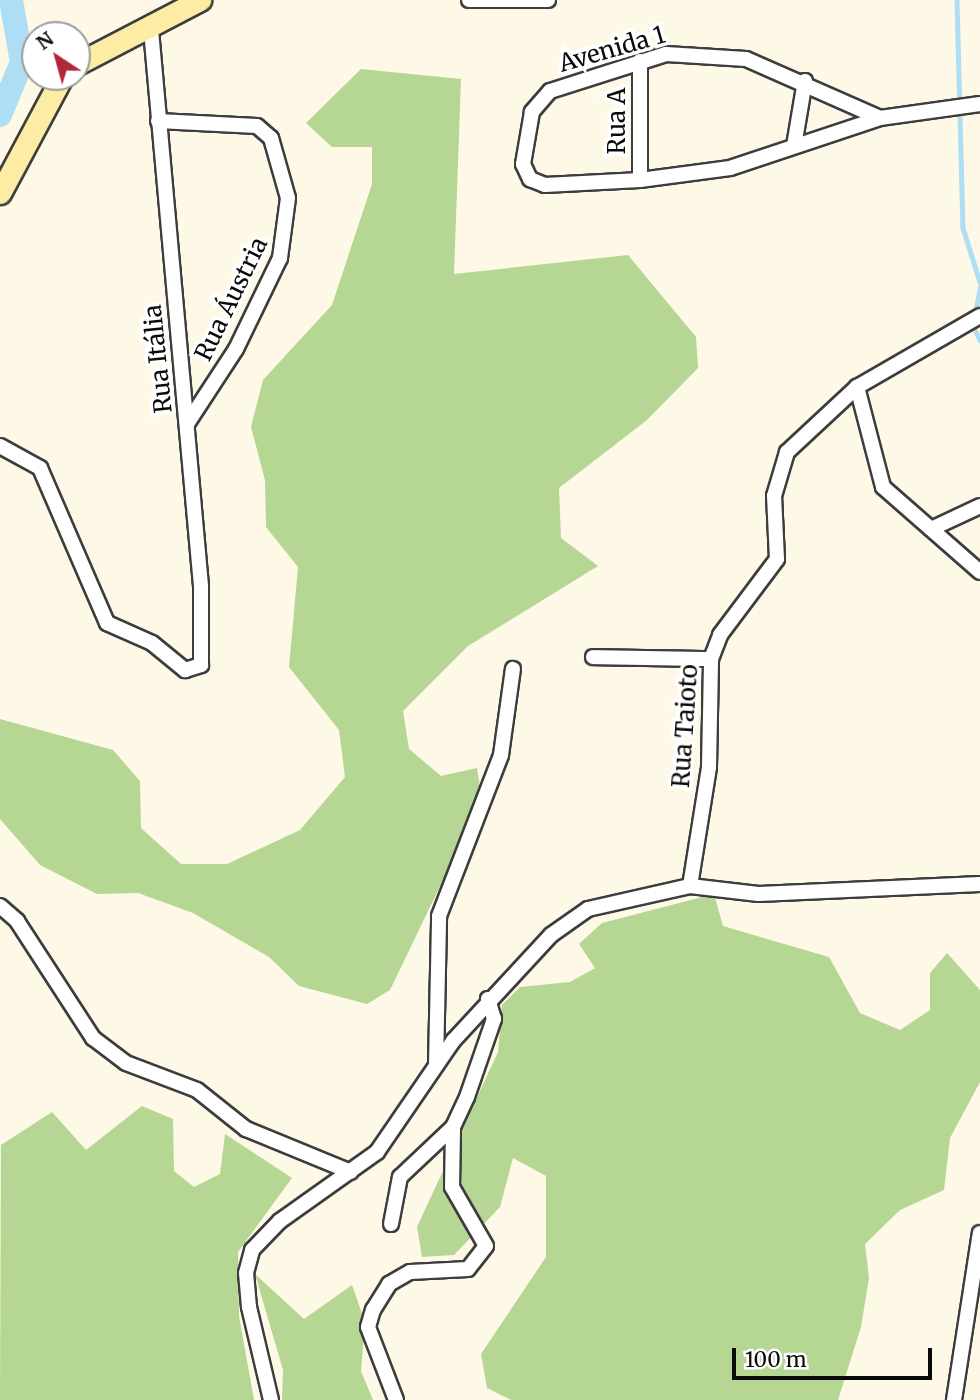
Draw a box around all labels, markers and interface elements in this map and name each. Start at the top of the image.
street label: Avenida 1 [556,20,668,78]
north arrow [21,21,91,91]
text: N [32,27,58,55]
street label: Rua A [603,88,631,154]
street label: Rua Áustria [189,232,273,366]
street label: Rua Itália [138,303,178,415]
street label: Rua Taioto [666,663,704,789]
scale bar [735,1334,934,1378]
text: 100 m [745,1346,807,1373]

